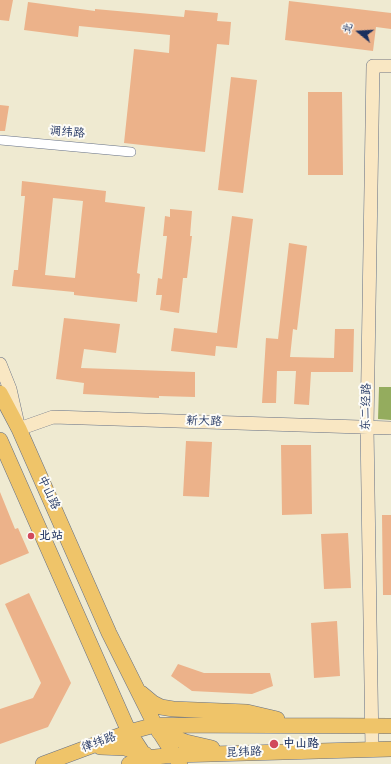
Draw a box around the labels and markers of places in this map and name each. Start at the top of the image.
place label: 北站 [39,529,63,543]
marker: 北站 [26,531,36,541]
place label: 中山路 [283,737,319,751]
marker: 中山路 [268,738,280,750]

